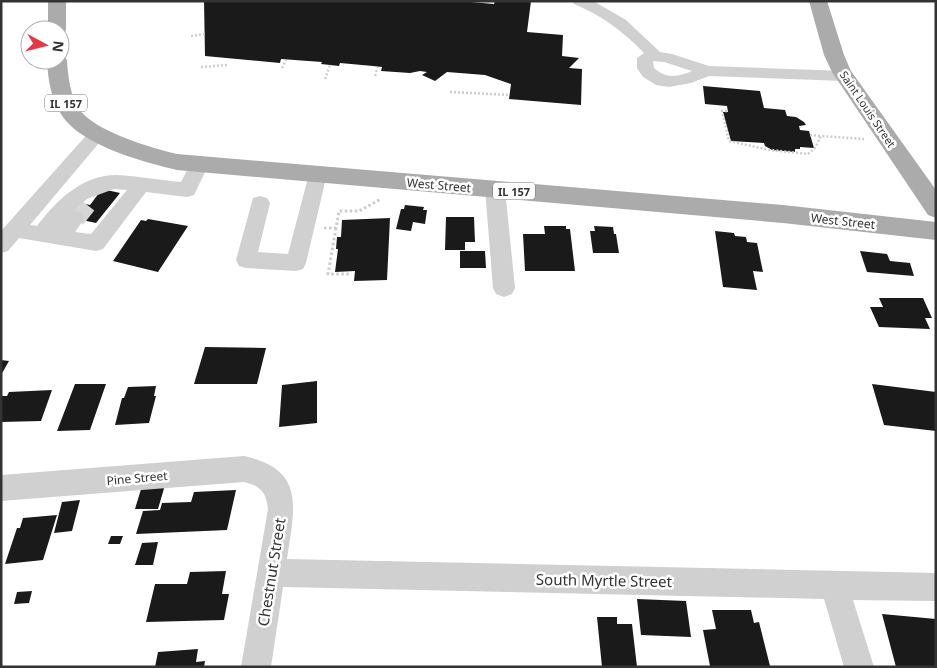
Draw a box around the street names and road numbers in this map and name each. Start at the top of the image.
street label: Saint Louis Street [837,68,899,150]
road number: IL 157 [45,95,87,112]
street label: West Street [406,174,472,196]
road number: IL 157 [493,182,535,200]
street label: West Street [810,209,877,233]
street label: Pine Street [106,467,169,489]
street label: Chestnut Street [253,516,290,628]
street label: South Myrtle Street [536,569,673,591]

